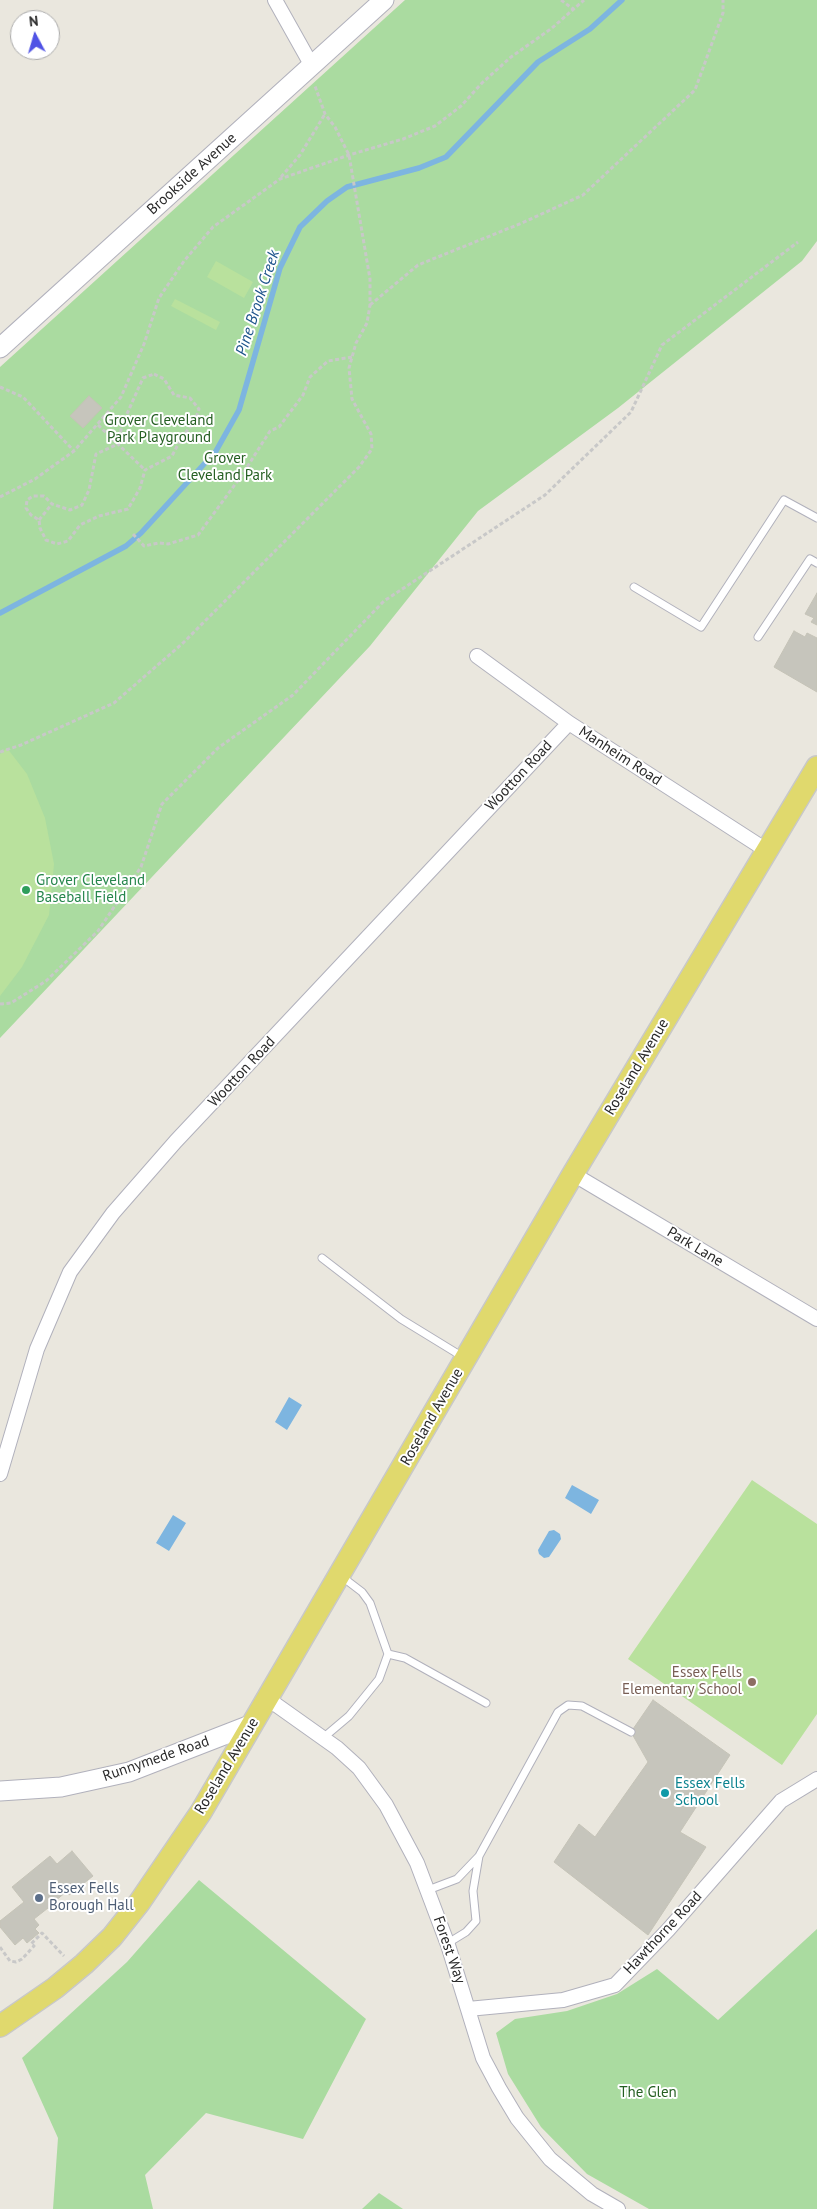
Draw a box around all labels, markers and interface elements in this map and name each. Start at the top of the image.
north arrow [10,10,60,60]
text: N [28,12,39,31]
street label: Brookside Avenue [144,129,240,219]
water label: Pine Brook Creek [232,248,284,358]
park label: Grover Cleveland Park Playground [105,412,213,447]
park label: Grover Cleveland Park [178,450,272,485]
street label: Manheim Road [575,723,665,789]
street label: Wootton Road [482,737,556,815]
place label: Grover Cleveland Baseball Field [36,872,145,907]
marker: Grover Cleveland Baseball Field [20,884,32,896]
street label: Roseland Avenue [601,1016,673,1118]
street label: Wootton Road [205,1033,279,1111]
street label: Park Lane [664,1223,726,1271]
street label: Roseland Avenue [397,1365,467,1469]
place label: Essex Fells Elementary School [622,1664,742,1699]
marker: Essex Fells Elementary School [746,1676,758,1688]
street label: Roseland Avenue [191,1715,263,1817]
street label: Runnymede Road [100,1732,212,1786]
place label: Essex Fells School [675,1775,745,1810]
marker: Essex Fells School [659,1787,671,1799]
place label: Essex Fells Borough Hall [49,1880,134,1915]
street label: Hawthorne Road [620,1888,706,1978]
marker: Essex Fells Borough Hall [33,1892,45,1904]
street label: Forest Way [429,1914,469,1986]
park label: The Glen [619,2084,677,2102]

